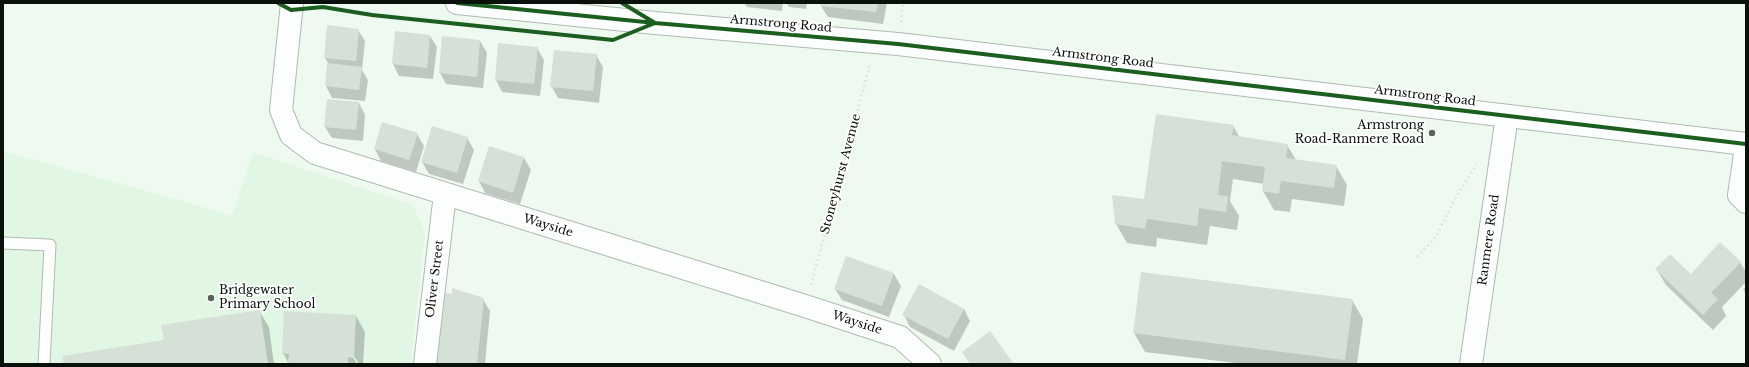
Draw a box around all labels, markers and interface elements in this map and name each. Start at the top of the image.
street label: Armstrong Road [730,12,832,36]
street label: Armstrong Road [1051,45,1155,71]
street label: Armstrong Road [1373,83,1477,109]
street label: Stoneyhurst Avenue [818,112,864,236]
place label: Armstrong Road-Ranmere Road [1295,119,1424,147]
marker: Armstrong Road-Ranmere Road [1427,128,1437,138]
street label: Ranmere Road [1475,193,1503,287]
street label: Wayside [521,212,575,240]
street label: Oliver Street [423,239,447,319]
place label: Bridgewater Primary School [219,284,315,312]
marker: Bridgewater Primary School [206,293,216,303]
street label: Wayside [830,308,884,338]

